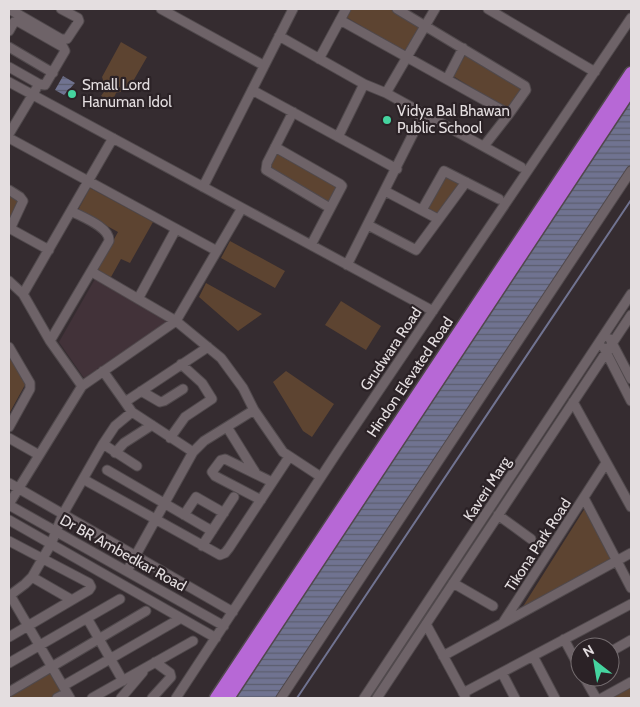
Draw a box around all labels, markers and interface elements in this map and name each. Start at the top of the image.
place label: Small Lord Hanuman Idol [82,76,172,111]
marker: Small Lord Hanuman Idol [66,88,78,100]
place label: Vidya Bal Bhawan Public School [397,102,510,137]
marker: Vidya Bal Bhawan Public School [381,114,393,126]
street label: Grudwara Road [357,304,425,394]
street label: Hindon Elevated Road [363,314,457,440]
street label: Kaveri Marg [460,453,515,525]
street label: Tikona Park Road [501,495,575,595]
street label: Dr BR Ambedkar Road [57,511,189,595]
north arrow [570,637,620,687]
text: N [579,641,597,661]

